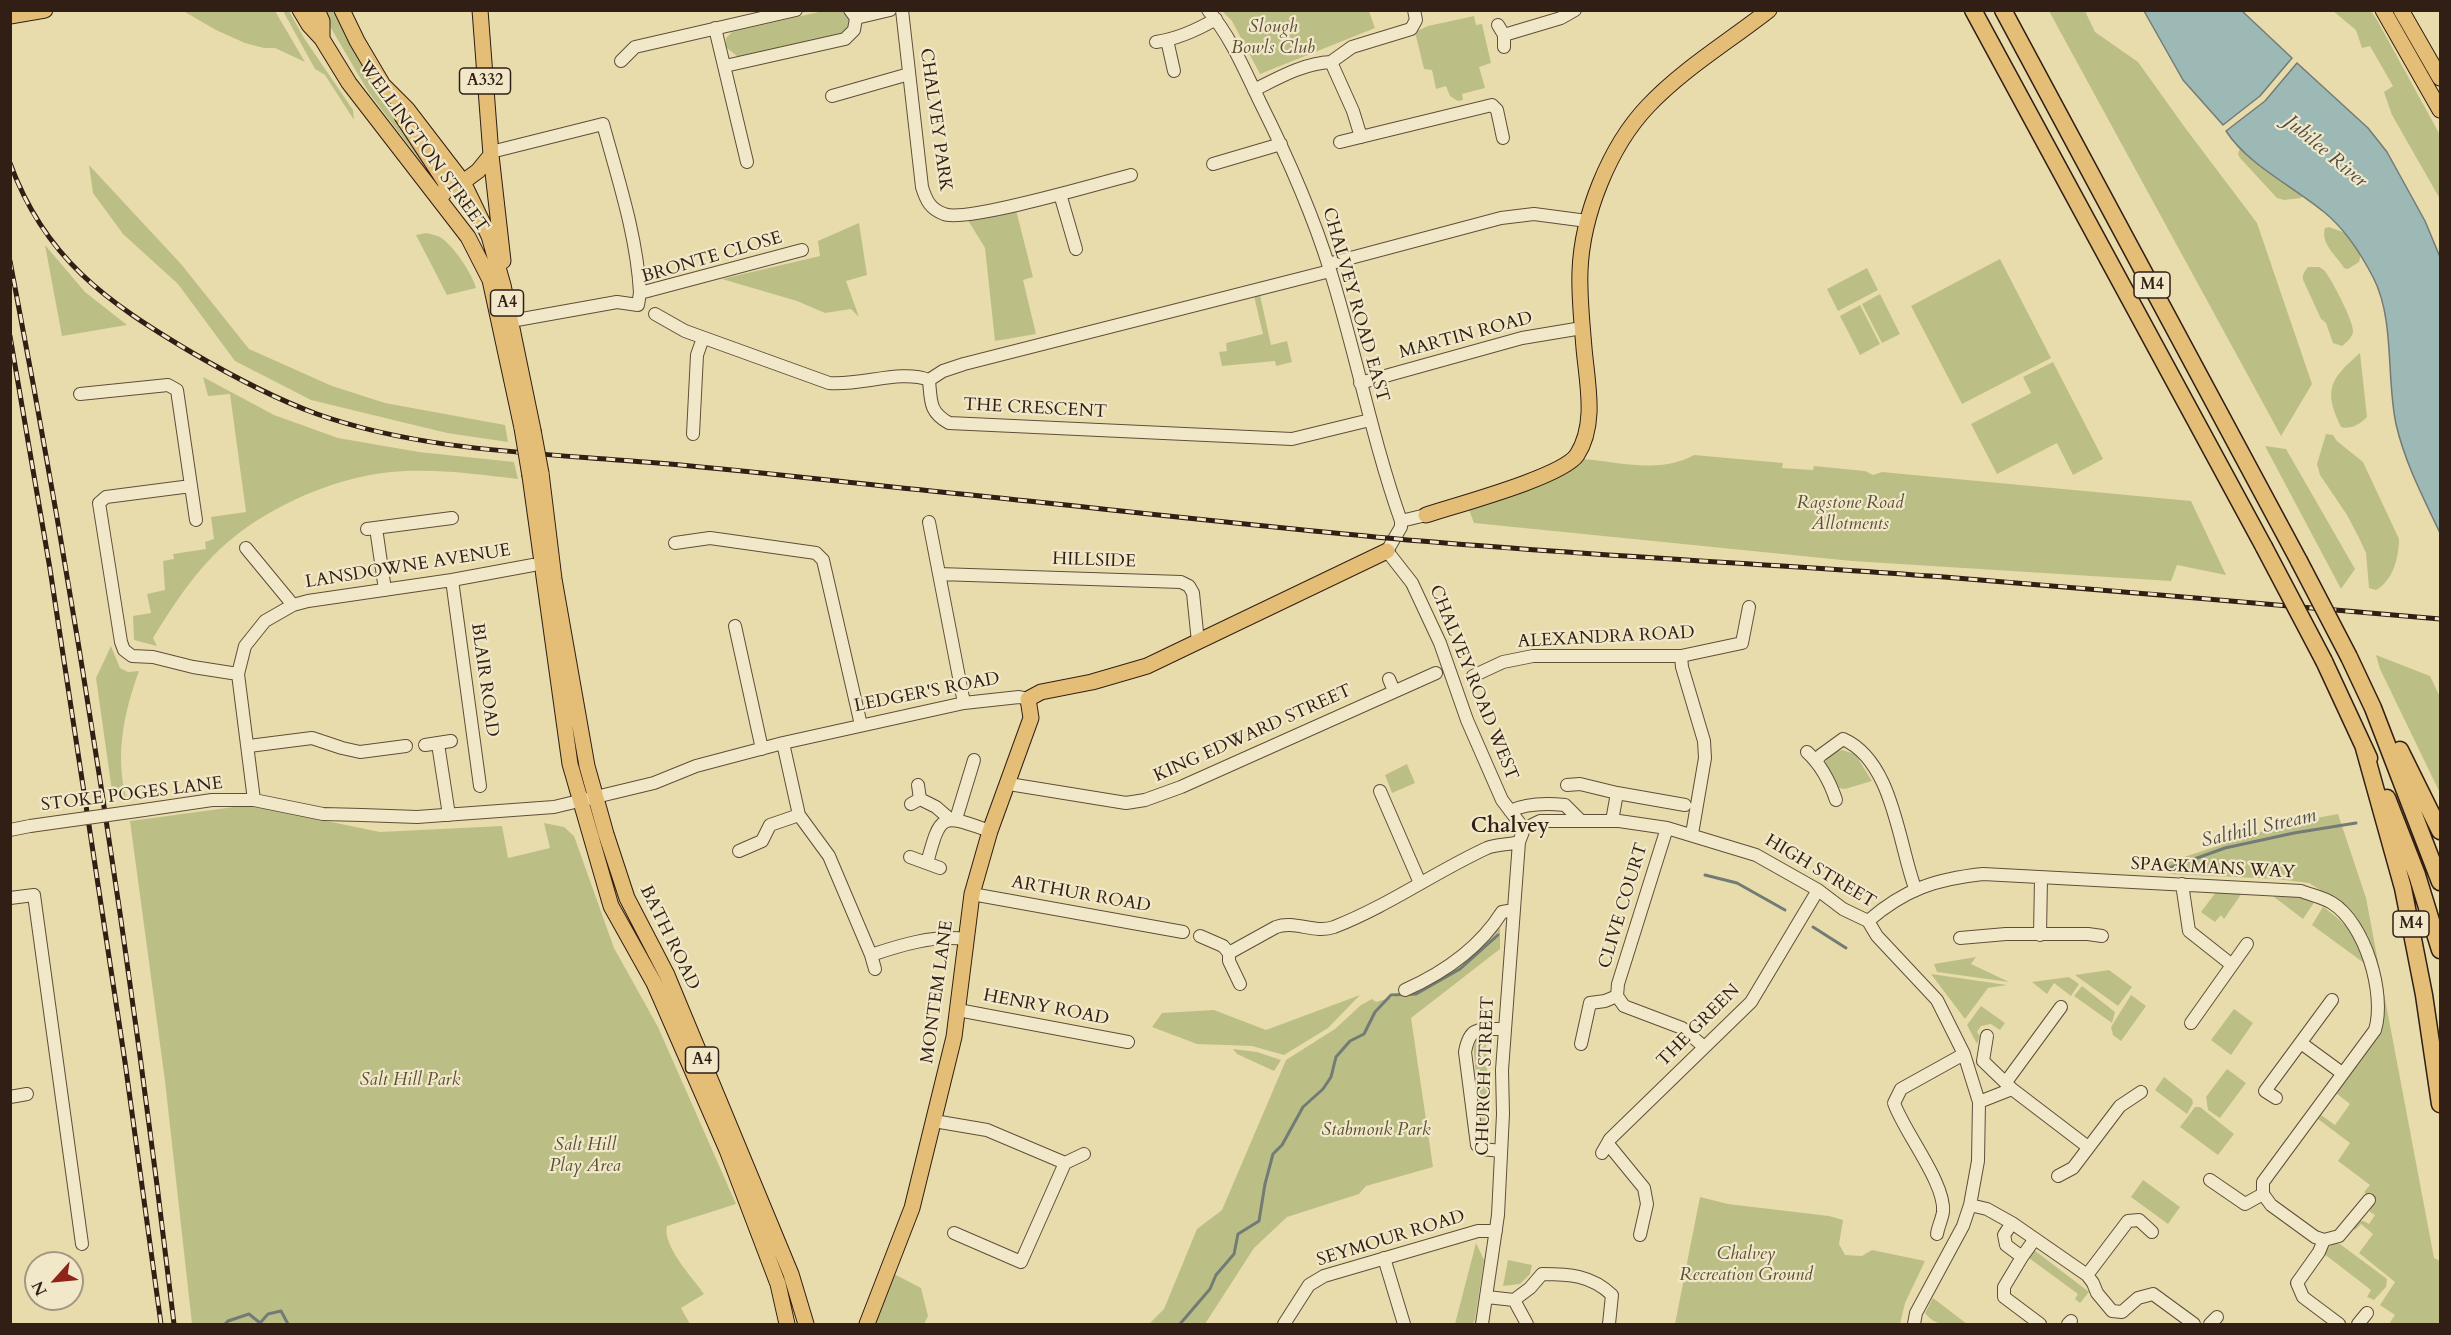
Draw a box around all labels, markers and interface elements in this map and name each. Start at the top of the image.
park label: Slough Bowls Club [1231,17,1315,60]
street label: CHALVEY PARK [914,47,956,193]
street label: WELLINGTON STREET [353,57,493,237]
road number: A332 [460,68,510,94]
water label: Jubilee River [2279,110,2371,194]
street label: CHALVEY ROAD EAST [1317,205,1393,405]
street label: BRONTE CLOSE [639,228,785,288]
road number: M4 [2134,272,2170,298]
road number: A4 [490,290,524,316]
street label: MARTIN ROAD [1397,308,1535,364]
street label: THE CRESCENT [963,394,1107,424]
park label: Ragstone Road Allotments [1796,493,1904,536]
street label: LANSDOWNE AVENUE [304,540,512,594]
street label: HILLSIDE [1052,549,1136,573]
street label: CHALVEY ROAD WEST [1424,582,1522,784]
street label: BLAIR ROAD [465,622,503,738]
street label: ALEXANDRA ROAD [1517,623,1695,653]
street label: LEDGER'S ROAD [852,668,1002,718]
street label: KING EDWARD STREET [1151,681,1355,787]
street label: STOKE POGES LANE [40,773,224,817]
water label: Salthill Stream [2199,804,2319,854]
district label: Chalvey [1471,814,1549,840]
street label: HIGH STREET [1761,830,1879,914]
street label: CLIVE COURT [1595,841,1653,971]
street label: SPACKMANS WAY [2130,854,2296,884]
street label: ARTHUR ROAD [1010,872,1152,918]
street label: BATH ROAD [634,882,704,994]
road number: M4 [2393,911,2429,937]
street label: MONTEM LANE [917,919,959,1065]
street label: THE GREEN [1653,980,1745,1072]
street label: HENRY ROAD [981,985,1111,1031]
street label: CHURCH STREET [1472,996,1500,1156]
road number: A4 [686,1047,718,1073]
park label: Salt Hill Park [360,1070,460,1092]
park label: Stabmonk Park [1321,1120,1431,1142]
park label: Salt Hill Play Area [549,1135,621,1178]
street label: SEYMOUR ROAD [1314,1206,1468,1272]
park label: Chalvey Recreation Ground [1679,1244,1813,1286]
north arrow [24,1251,84,1311]
text: N [27,1277,53,1299]

